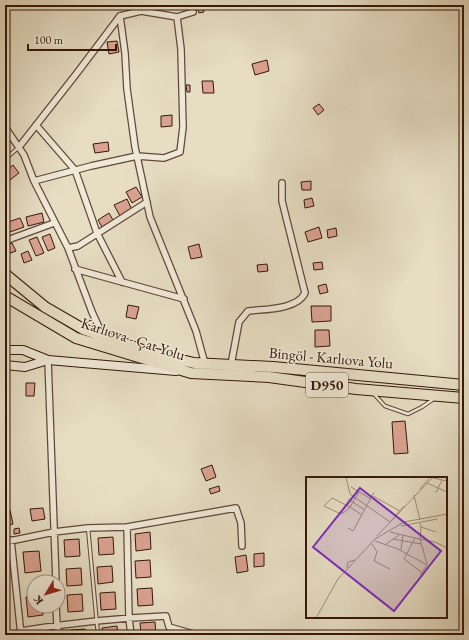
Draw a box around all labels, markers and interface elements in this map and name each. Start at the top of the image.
scale bar [28,26,116,52]
text: 100 m [34,32,64,48]
street label: Karlıova - Çat Yolu [79,313,188,364]
street label: Bingöl - Karlıova Yolu [268,343,394,372]
road number: D950 [306,373,348,397]
inset map [306,477,447,618]
north arrow [26,574,66,614]
text: K [30,592,46,608]

